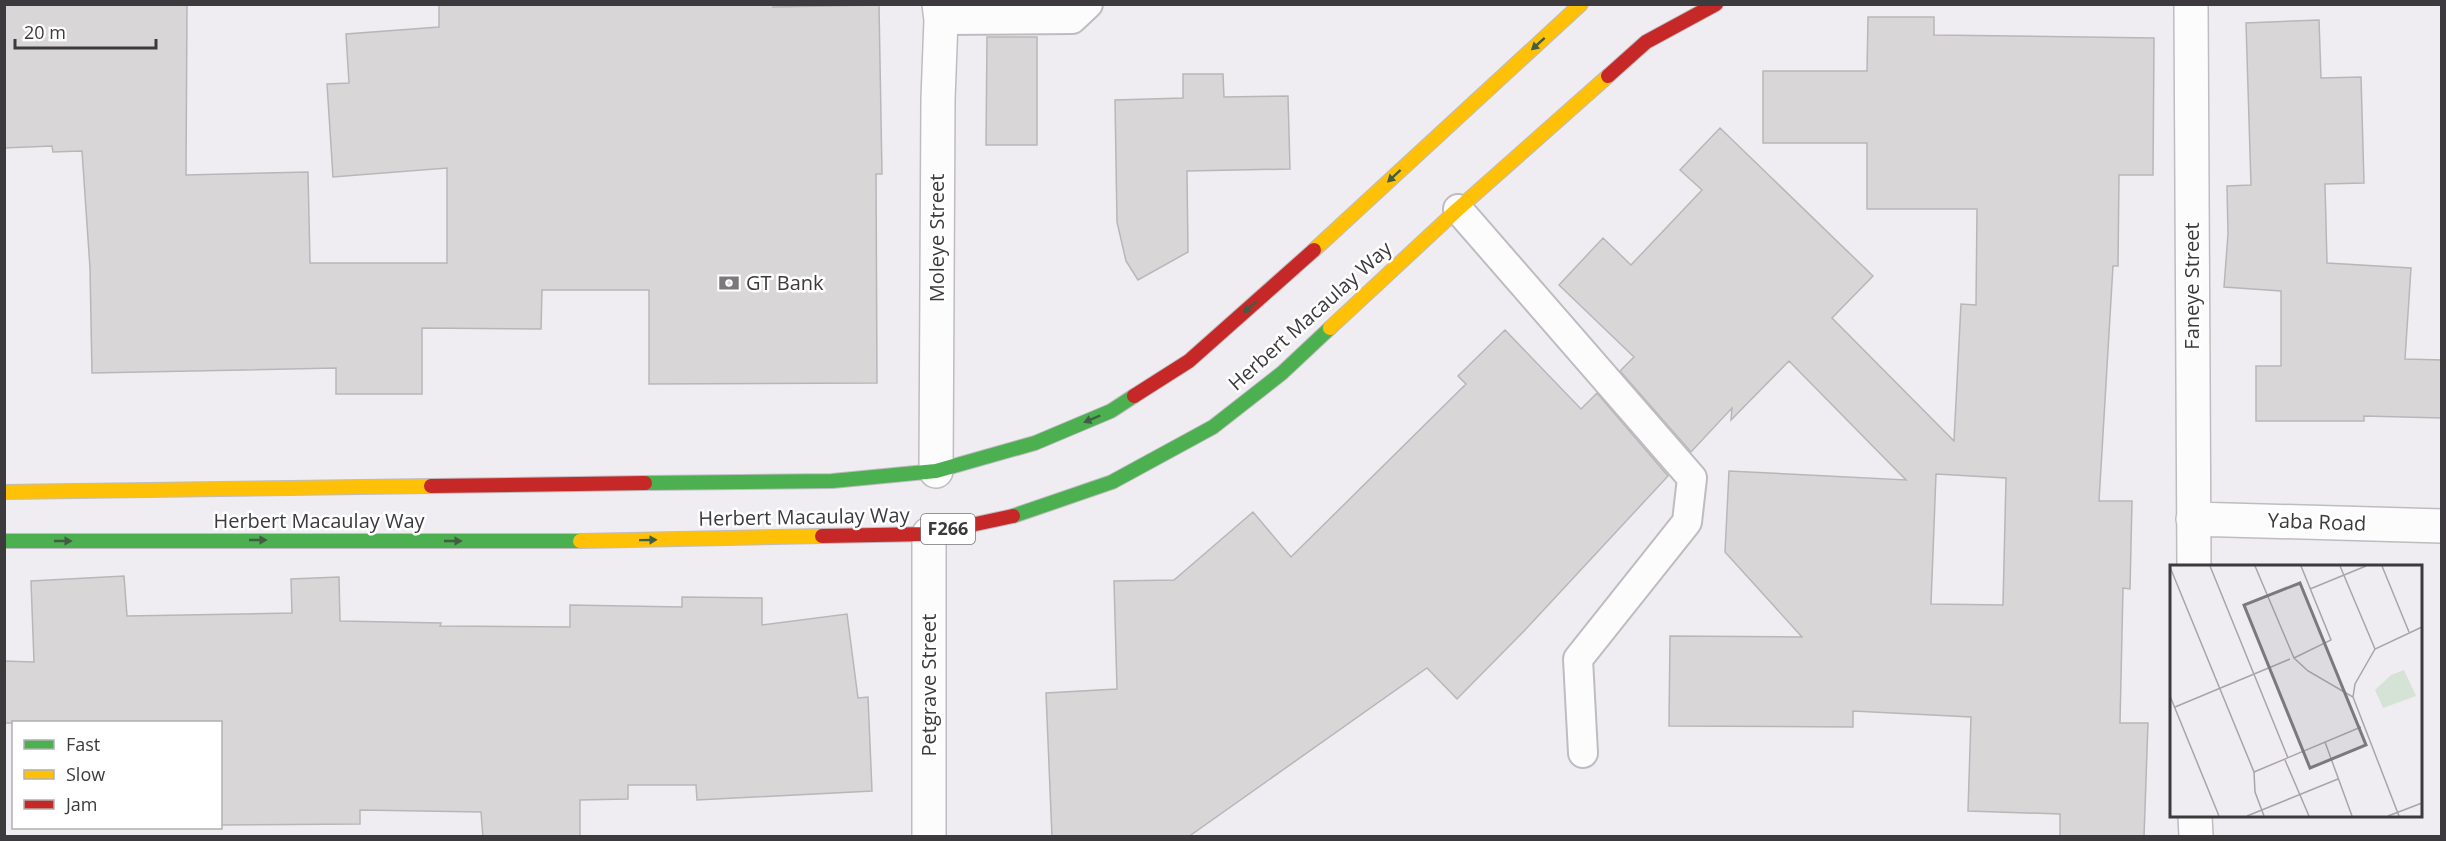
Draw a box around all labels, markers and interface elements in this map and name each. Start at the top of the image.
scale bar [15,12,156,50]
text: 20 m [24,20,66,44]
one-way arrow [1531,37,1546,50]
one-way arrow [1387,169,1402,183]
street label: Moleye Street [923,174,950,302]
street label: Faneye Street [2178,222,2205,350]
street label: Herbert Macaulay Way [1222,234,1398,396]
place label: GT Bank [746,269,824,296]
bank icon: GT Bank [717,271,741,295]
one-way arrow [1242,301,1258,314]
one-way arrow [1082,414,1100,424]
street label: Herbert Macaulay Way [698,501,911,532]
street label: Yaba Road [2267,506,2367,537]
street label: Herbert Macaulay Way [213,507,426,534]
road number: F266 [921,514,975,544]
one-way arrow [248,535,267,545]
one-way arrow [638,535,657,545]
one-way arrow [53,536,72,546]
one-way arrow [443,536,462,546]
inset map [2170,565,2422,817]
street label: Petgrave Street [915,614,942,756]
legend [12,721,222,829]
text: Fast [66,732,100,756]
text: Slow [66,762,105,786]
text: Jam [64,792,98,816]

